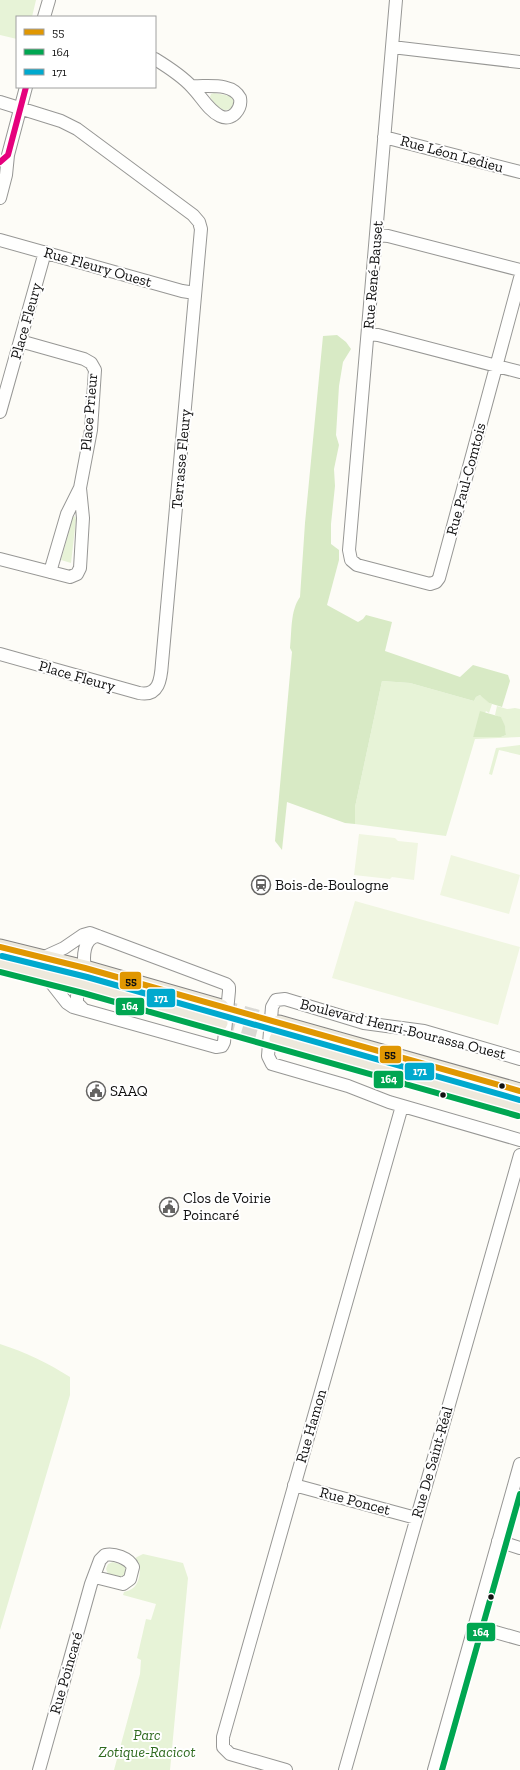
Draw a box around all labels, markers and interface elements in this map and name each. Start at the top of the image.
legend [16,16,156,88]
text: 55 [52,25,64,39]
text: 164 [52,45,70,59]
text: 171 [52,65,67,79]
street label: Rue Léon Ledieu [398,132,506,177]
street label: Rue René-Bauset [359,220,387,330]
street label: Rue Fleury Ouest [42,243,154,291]
street label: Place Fleury [6,280,46,361]
street label: Place Prieur [77,372,101,452]
street label: Terrasse Fleury [168,408,194,510]
street label: Rue Paul-Comtois [442,421,490,537]
street label: Place Fleury [37,656,118,696]
station icon: Bois-de-Boulogne [250,874,272,896]
place label: Bois-de-Boulogne [275,876,389,894]
line badge: 55 [119,971,142,990]
text: 55 [125,975,137,988]
line badge: 171 [146,988,176,1008]
text: 171 [154,992,169,1005]
street label: Boulevard Henri-Bourassa Ouest [298,995,508,1063]
line badge: 164 [115,997,145,1016]
text: 164 [122,1000,139,1013]
line badge: 55 [379,1045,402,1064]
text: 55 [384,1048,396,1061]
line badge: 171 [404,1062,435,1081]
text: 171 [413,1065,428,1078]
line badge: 164 [373,1070,404,1089]
text: 164 [381,1073,398,1086]
public building icon: SAAQ [85,1080,107,1102]
unlabelled marker [497,1081,507,1091]
place label: SAAQ [110,1082,148,1100]
unlabelled marker [438,1090,448,1100]
place label: Clos de Voirie Poincaré [183,1189,271,1224]
public building icon: Clos de Voirie Poincaré [158,1196,180,1218]
street label: Rue Hamon [292,1387,330,1465]
street label: Rue De Saint-Réal [408,1404,456,1520]
street label: Rue Poncet [318,1483,393,1519]
unlabelled marker [486,1592,496,1602]
line badge: 164 [466,1622,496,1642]
text: 164 [473,1626,490,1639]
street label: Rue Poincaré [46,1630,86,1716]
park label: Parc Zotique-Racicot [98,1726,196,1761]

